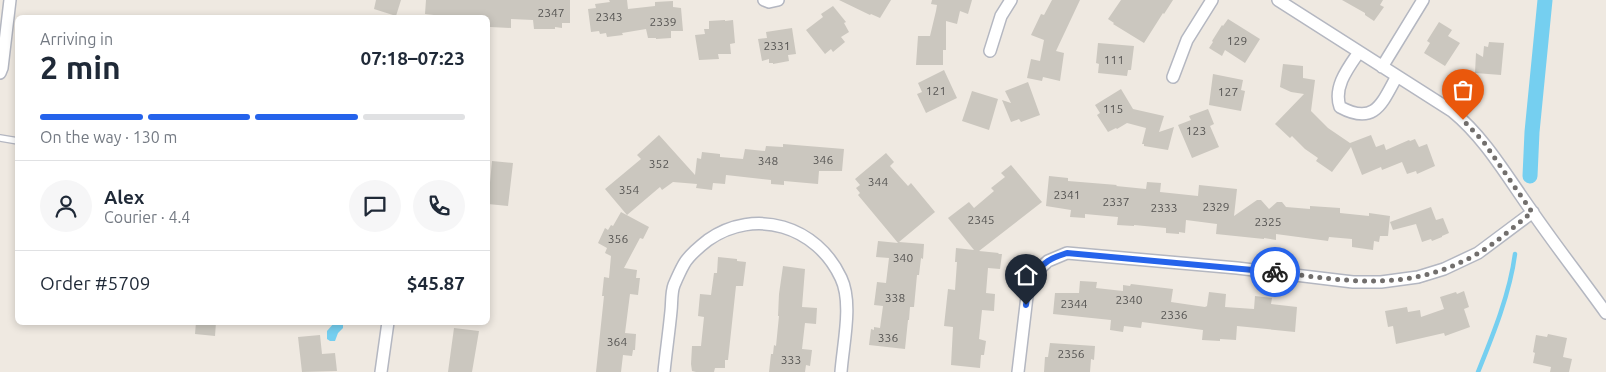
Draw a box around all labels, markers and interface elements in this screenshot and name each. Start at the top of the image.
house number: 2347 [537,6,565,19]
house number: 2343 [595,10,623,23]
house number: 2339 [649,15,677,28]
text: Arriving in [40,30,113,48]
house number: 129 [1227,34,1247,47]
house number: 2331 [763,39,791,52]
text: 07:18–07:23 [360,47,465,69]
text: 2 min [40,49,121,85]
house number: 111 [1104,53,1124,66]
pin [1442,69,1484,120]
icon: bag [1449,76,1477,104]
house number: 121 [926,84,946,97]
house number: 127 [1218,85,1238,98]
house number: 115 [1103,102,1123,115]
house number: 123 [1186,124,1206,137]
text: On the way · 130 m [40,128,177,146]
house number: 346 [813,153,833,166]
house number: 348 [758,154,778,167]
house number: 352 [649,157,669,170]
house number: 344 [868,175,888,188]
button: person [40,180,92,232]
button: chat [349,180,401,232]
button: phone [413,180,465,232]
house number: 354 [619,183,639,196]
text: Alex [104,186,144,208]
house number: 2341 [1053,188,1081,201]
house number: 2337 [1102,195,1130,208]
house number: 2329 [1202,200,1230,213]
house number: 2333 [1150,201,1178,214]
text: Courier · 4.4 [104,208,190,226]
house number: 2345 [967,213,995,226]
house number: 2325 [1254,215,1282,228]
house number: 356 [608,232,628,245]
courier [1250,247,1300,297]
house number: 340 [893,251,913,264]
pin [1005,254,1047,305]
icon: bike [1261,258,1289,286]
icon: home [1012,261,1040,289]
text: Order #5709 [40,272,150,294]
text: $45.87 [407,272,465,294]
house number: 338 [885,291,905,304]
house number: 2340 [1115,293,1143,306]
house number: 2344 [1060,297,1088,310]
house number: 2336 [1160,308,1188,321]
house number: 336 [878,331,898,344]
house number: 364 [607,335,627,348]
house number: 2356 [1057,347,1085,360]
house number: 333 [781,353,801,366]

